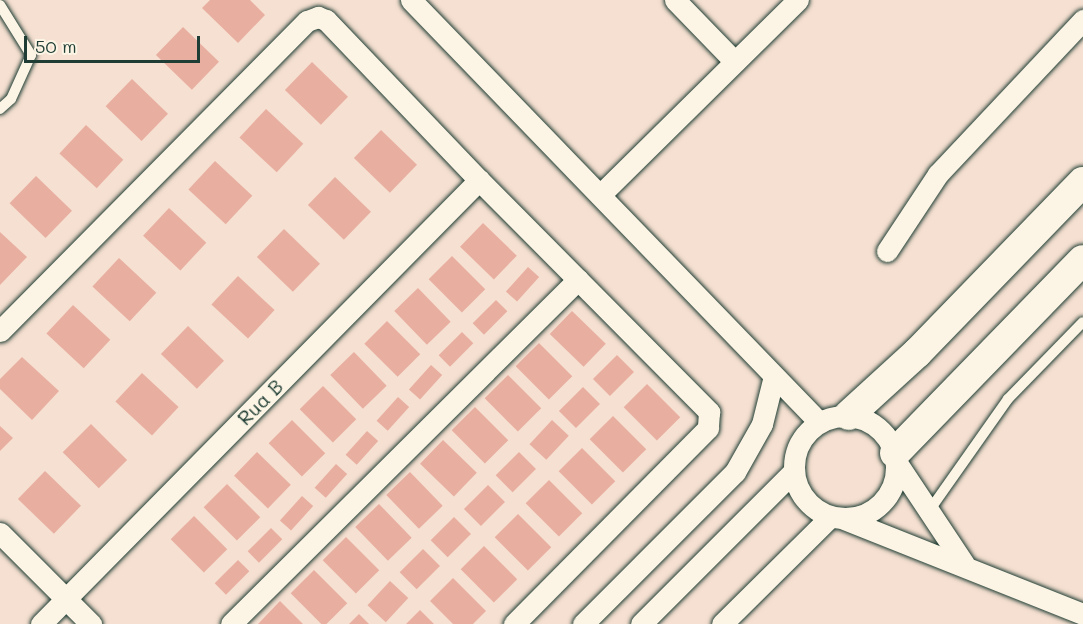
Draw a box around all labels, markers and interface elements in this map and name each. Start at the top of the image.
scale bar [27,24,202,62]
text: 50 m [35,34,77,58]
street label: Rua B [232,374,288,430]

